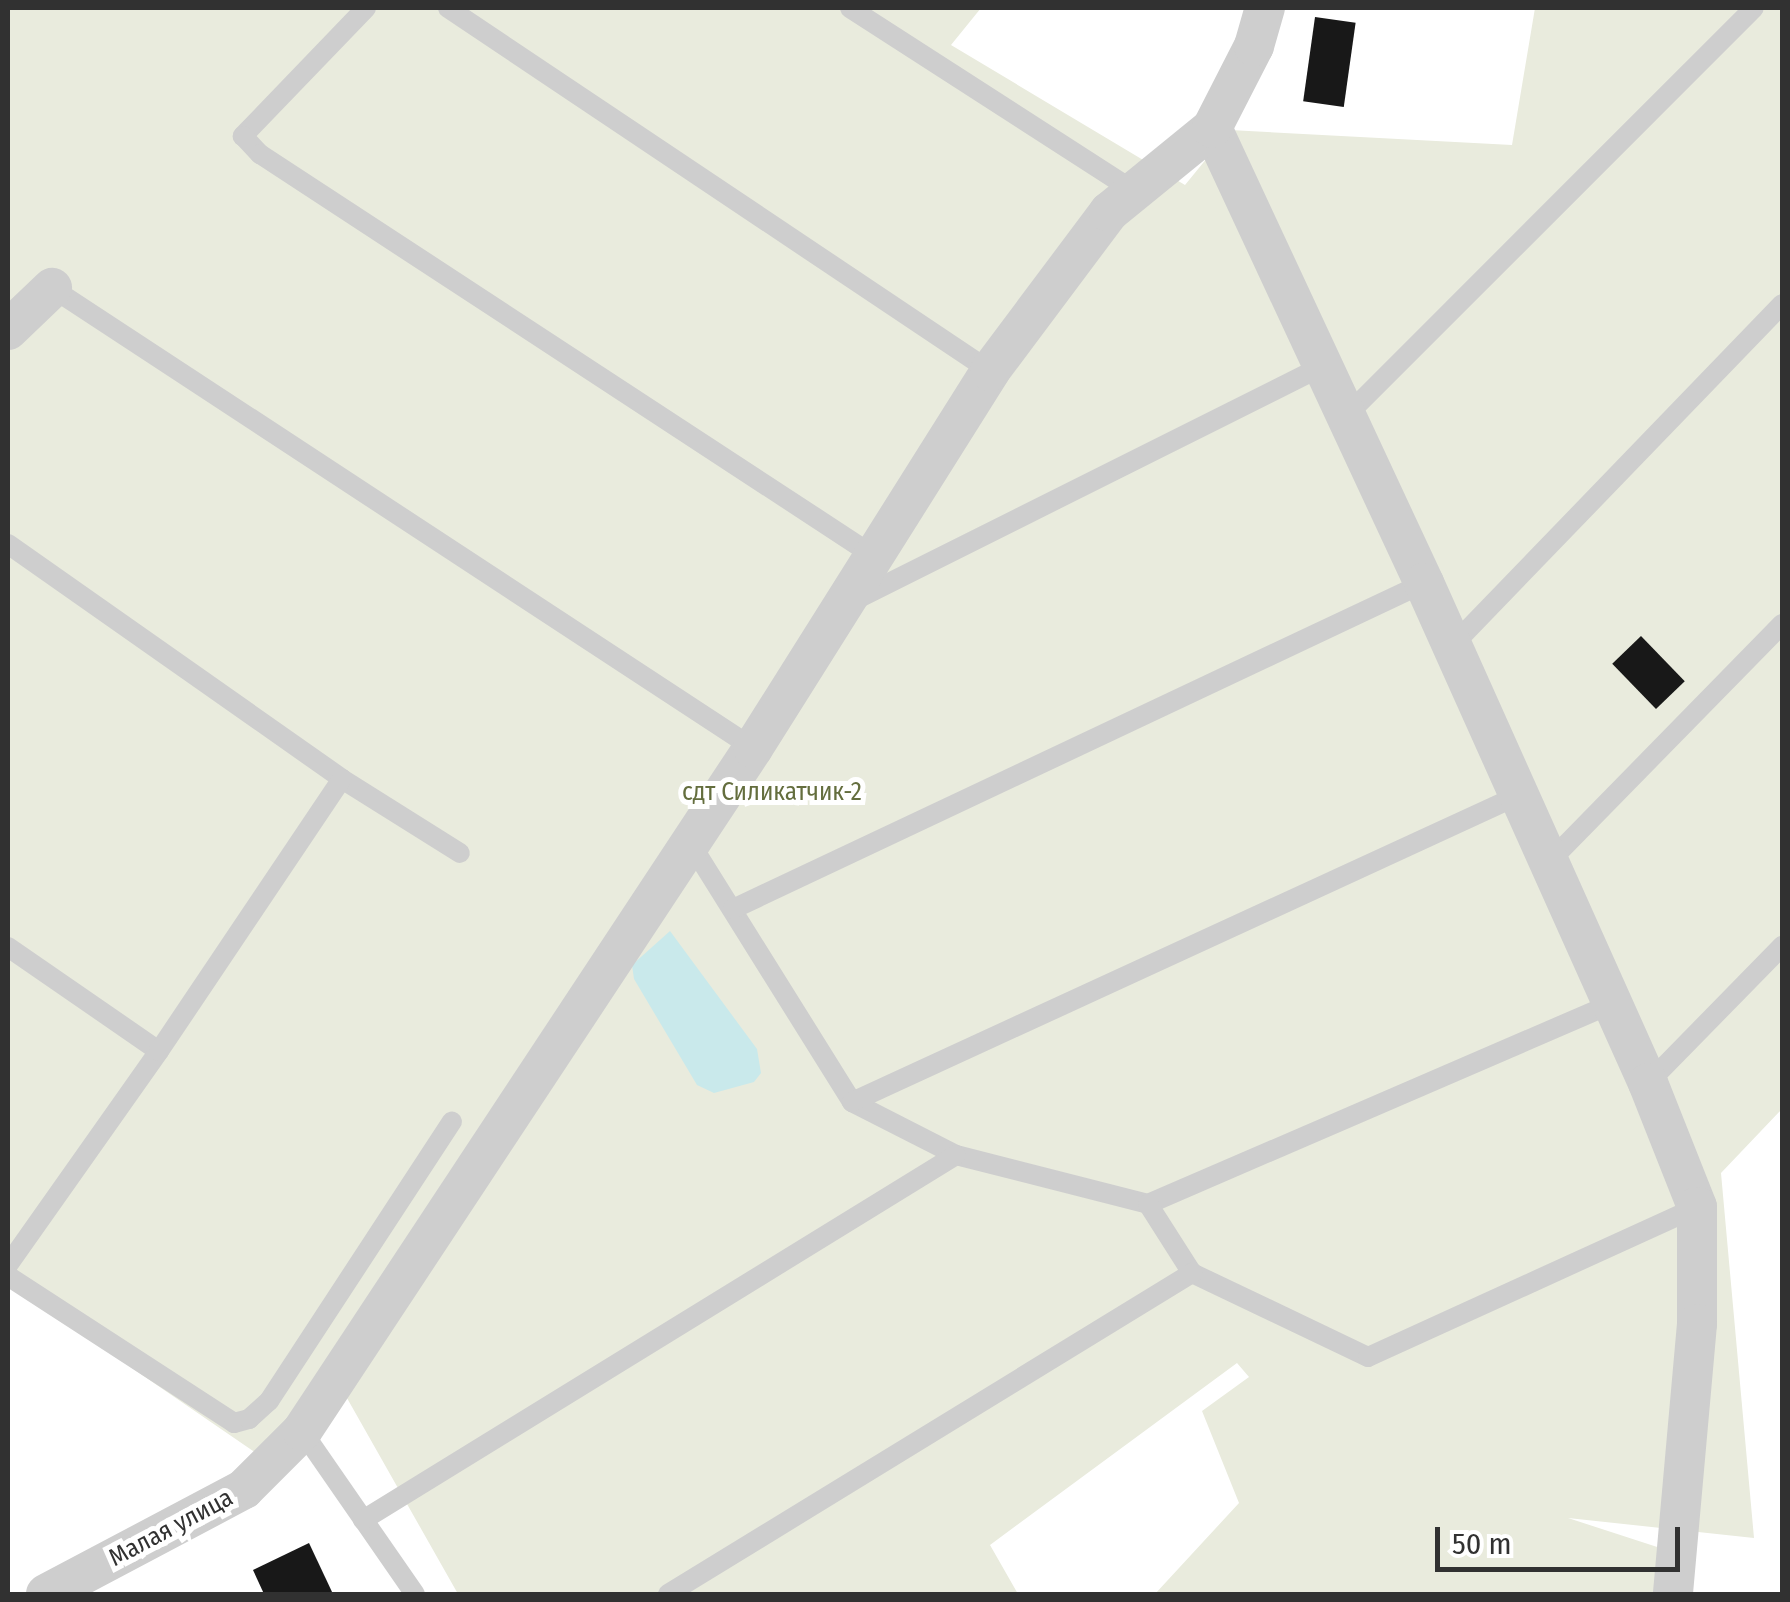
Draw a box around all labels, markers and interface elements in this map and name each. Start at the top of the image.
park label: сдт Силикатчик-2 [682,777,862,807]
street label: Малая улица [104,1483,238,1573]
scale bar [1440,1507,1685,1569]
text: 50 m [1452,1526,1512,1562]

